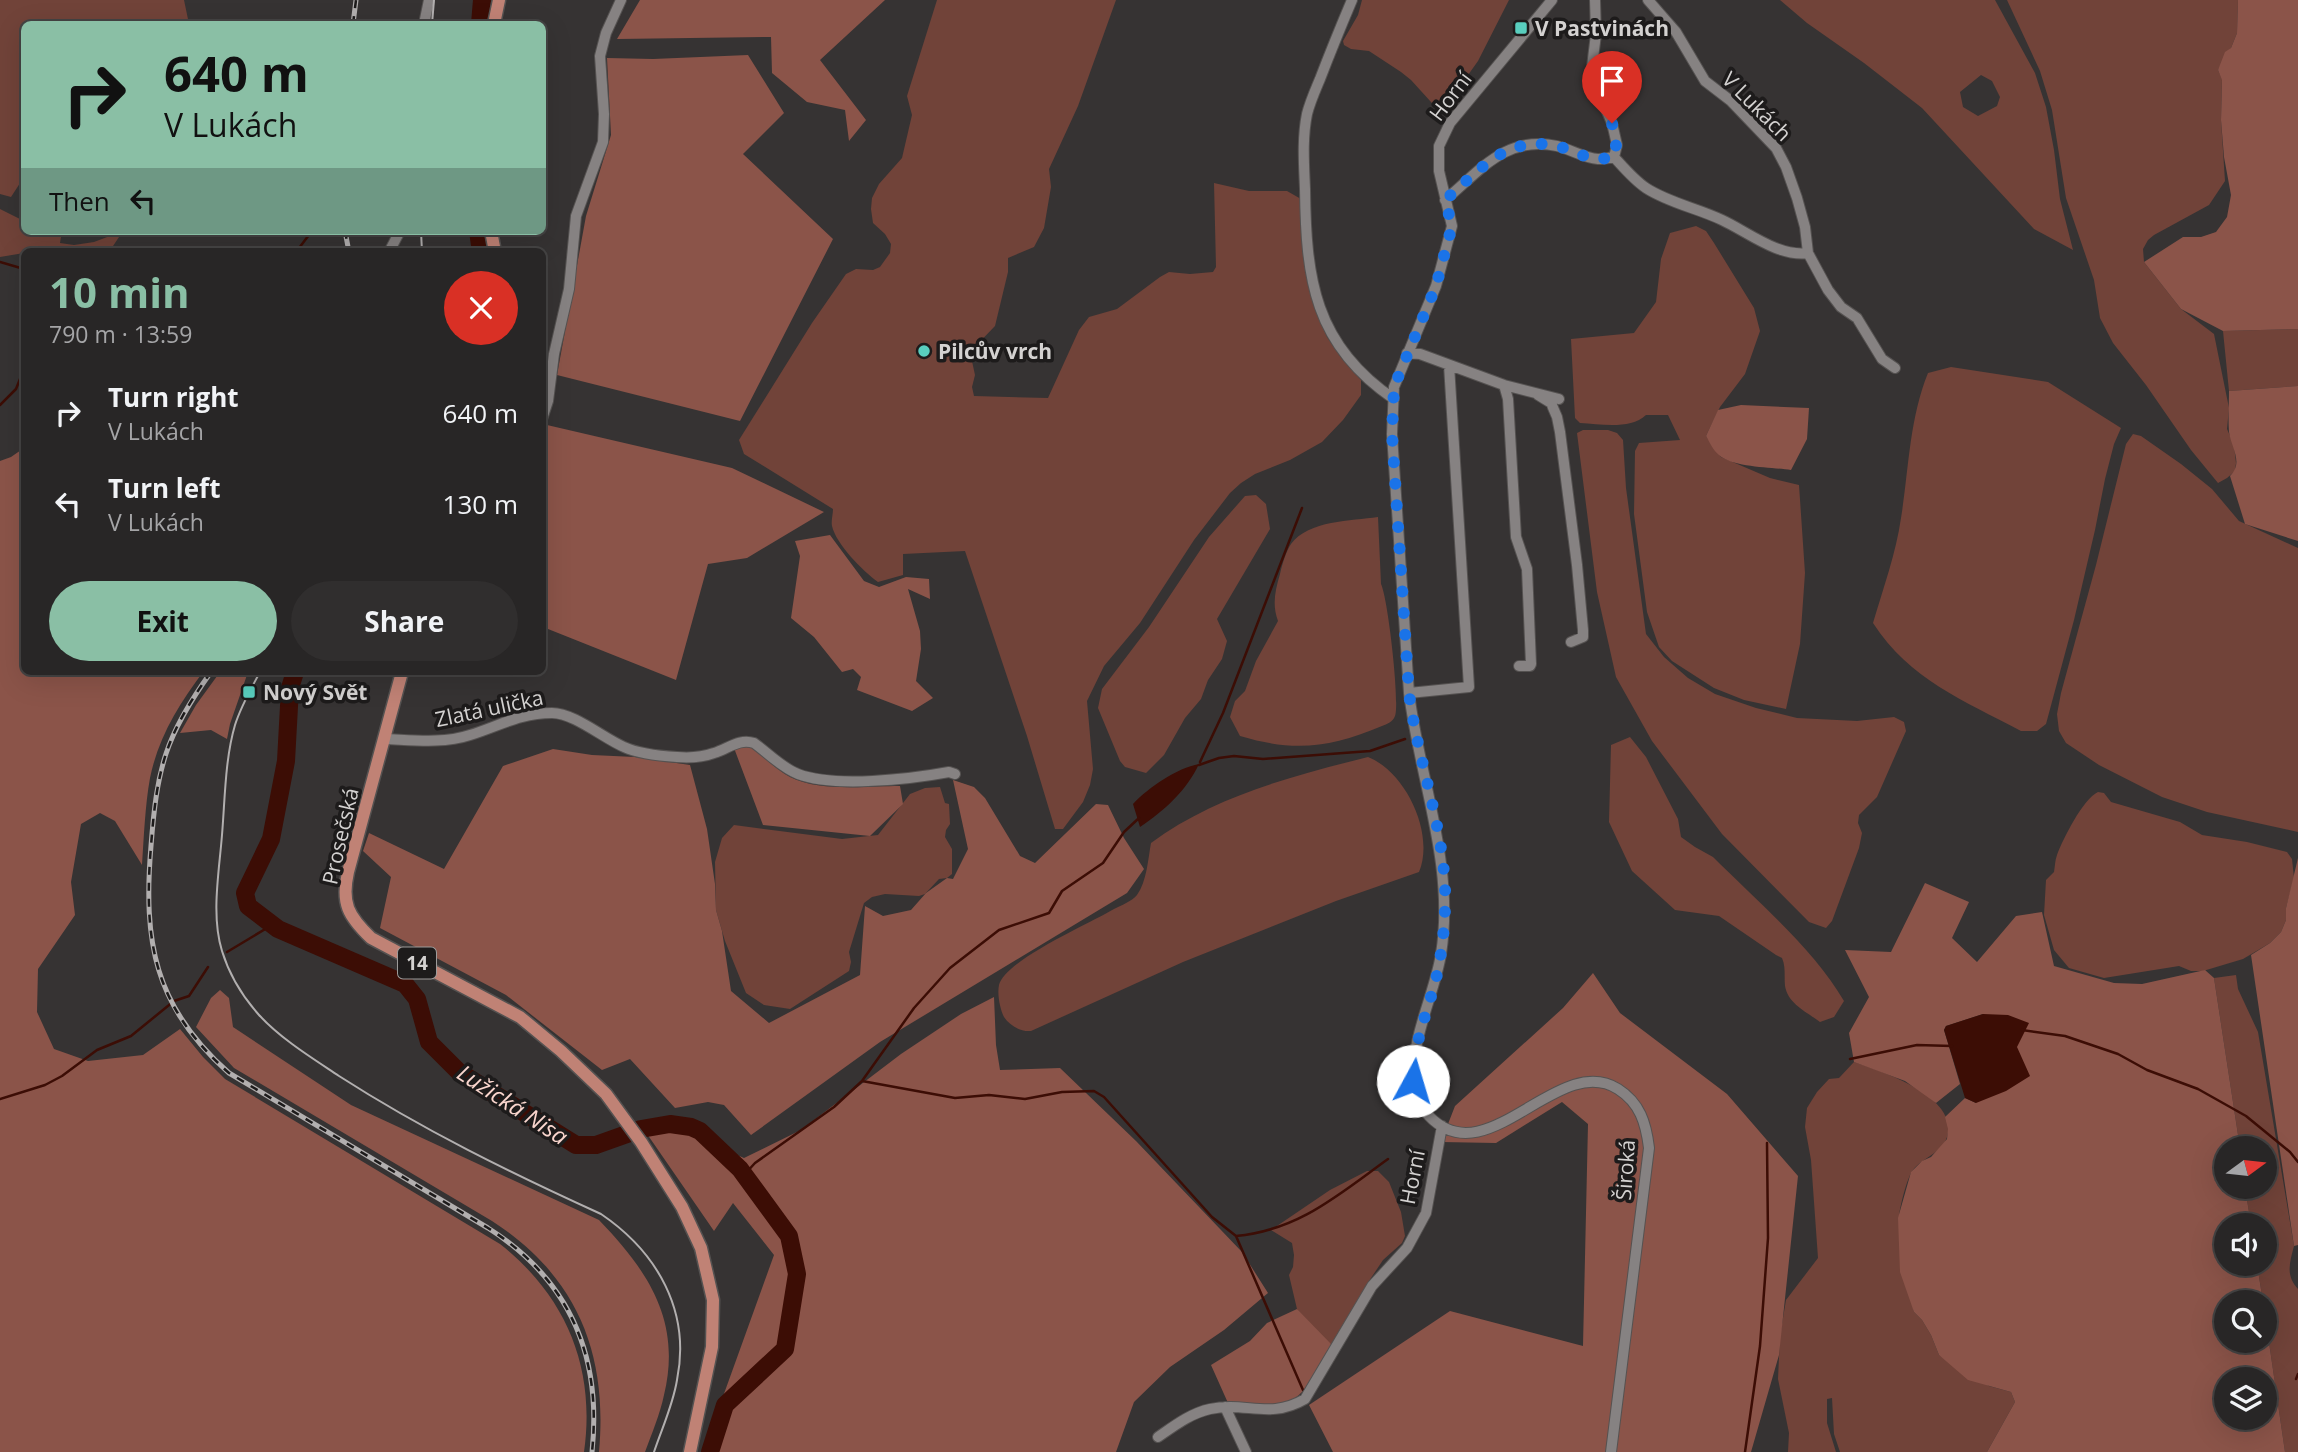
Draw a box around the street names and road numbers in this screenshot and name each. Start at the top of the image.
street label: Horní [1422,65,1478,126]
street label: V Lukách [1716,65,1798,147]
street label: Zlatá ulička [432,683,546,733]
street label: Prosečská [315,785,365,887]
road number: 14 [398,948,436,979]
street label: Široká [1609,1139,1641,1201]
street label: Horní [1393,1147,1431,1207]

